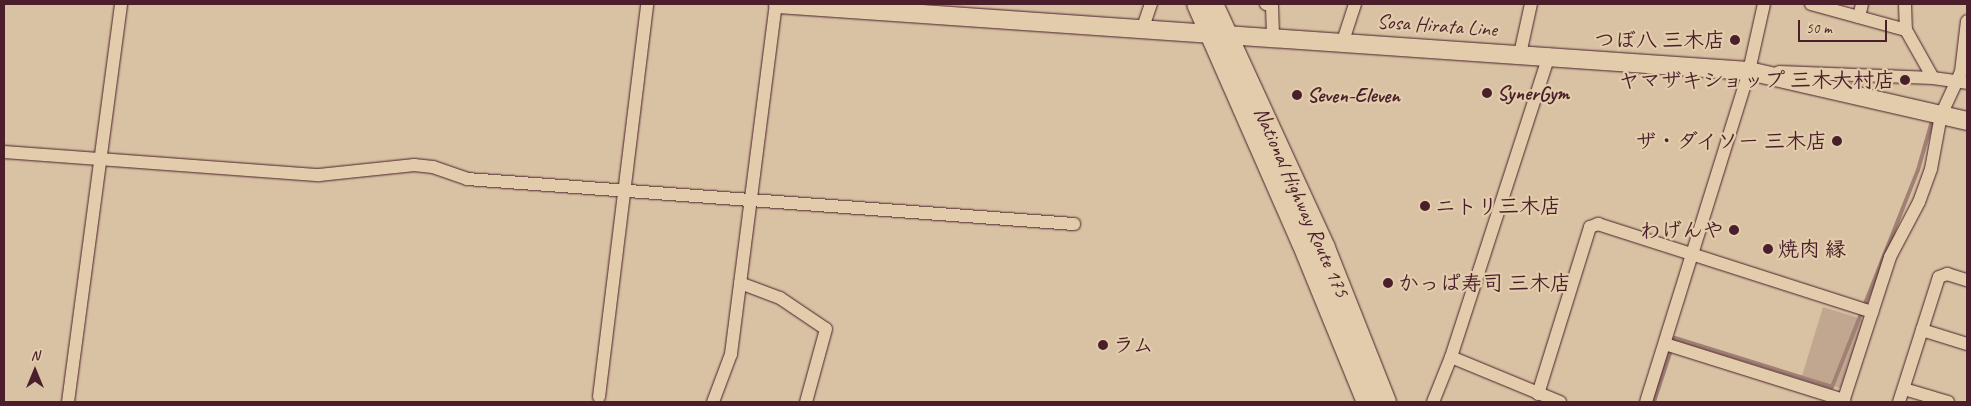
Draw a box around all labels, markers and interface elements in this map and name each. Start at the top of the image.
street label: Sosa Hirata Line [1376,8,1498,42]
scale bar [1801,10,1890,42]
text: 50 m [1806,19,1832,38]
place label: つぼ八 三木店 [1594,27,1725,53]
marker: つぼ八 三木店 [1729,34,1741,46]
place label: ヤマザキショップ 三木大村店 [1617,67,1895,93]
marker: ヤマザキショップ 三木大村店 [1899,74,1911,86]
place label: SynerGym [1497,80,1569,106]
place label: Seven-Eleven [1307,82,1400,108]
marker: SynerGym [1481,87,1493,99]
marker: Seven-Eleven [1291,89,1303,101]
street label: National Highway Route 175 [1249,103,1355,301]
place label: ザ・ダイソー 三木店 [1633,128,1827,154]
marker: ザ・ダイソー 三木店 [1831,135,1843,147]
place label: ニトリ三木店 [1435,193,1561,219]
marker: ニトリ三木店 [1419,200,1431,212]
place label: わげんや [1640,217,1724,243]
marker: わげんや [1728,224,1740,236]
place label: 焼肉 縁 [1778,236,1846,262]
marker: 焼肉 縁 [1762,243,1774,255]
place label: かっぱ寿司 三木店 [1398,270,1571,296]
marker: かっぱ寿司 三木店 [1382,277,1394,289]
place label: ラム [1113,332,1155,358]
marker: ラム [1097,339,1109,351]
north arrow [10,346,60,396]
text: N [31,347,39,364]

